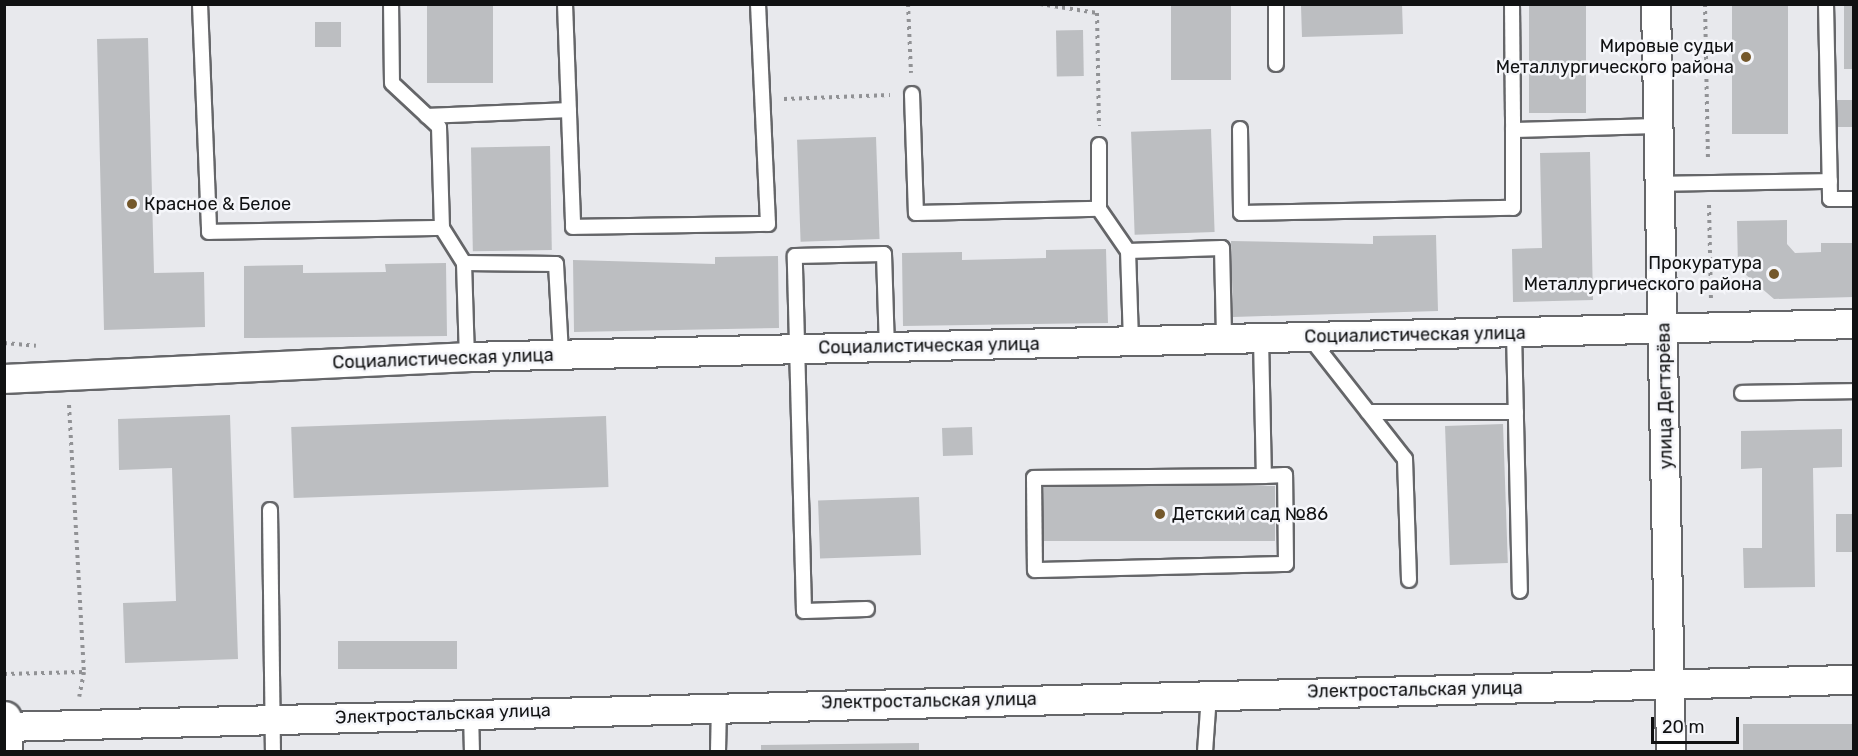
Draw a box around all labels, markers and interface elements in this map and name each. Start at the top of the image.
place label: Мировые судьи Металлургического района [1496,36,1734,78]
marker: Мировые судьи Металлургического района [1739,50,1753,64]
place label: Красное & Белое [144,193,291,215]
marker: Красное & Белое [125,197,139,211]
place label: Прокуратура Металлургического района [1524,253,1762,296]
marker: Прокуратура Металлургического района [1767,267,1781,281]
street label: Социалистическая улица [1304,322,1526,348]
street label: улица Дегтярёва [1653,323,1677,469]
street label: Социалистическая улица [818,333,1040,359]
street label: Социалистическая улица [332,344,554,374]
place label: Детский сад №86 [1172,503,1328,525]
marker: Детский сад №86 [1153,507,1167,521]
street label: Электростальская улица [1307,677,1523,703]
street label: Электростальская улица [821,688,1037,714]
street label: Электростальская улица [335,699,551,729]
scale bar [1654,705,1742,743]
text: 20 m [1662,716,1704,738]

